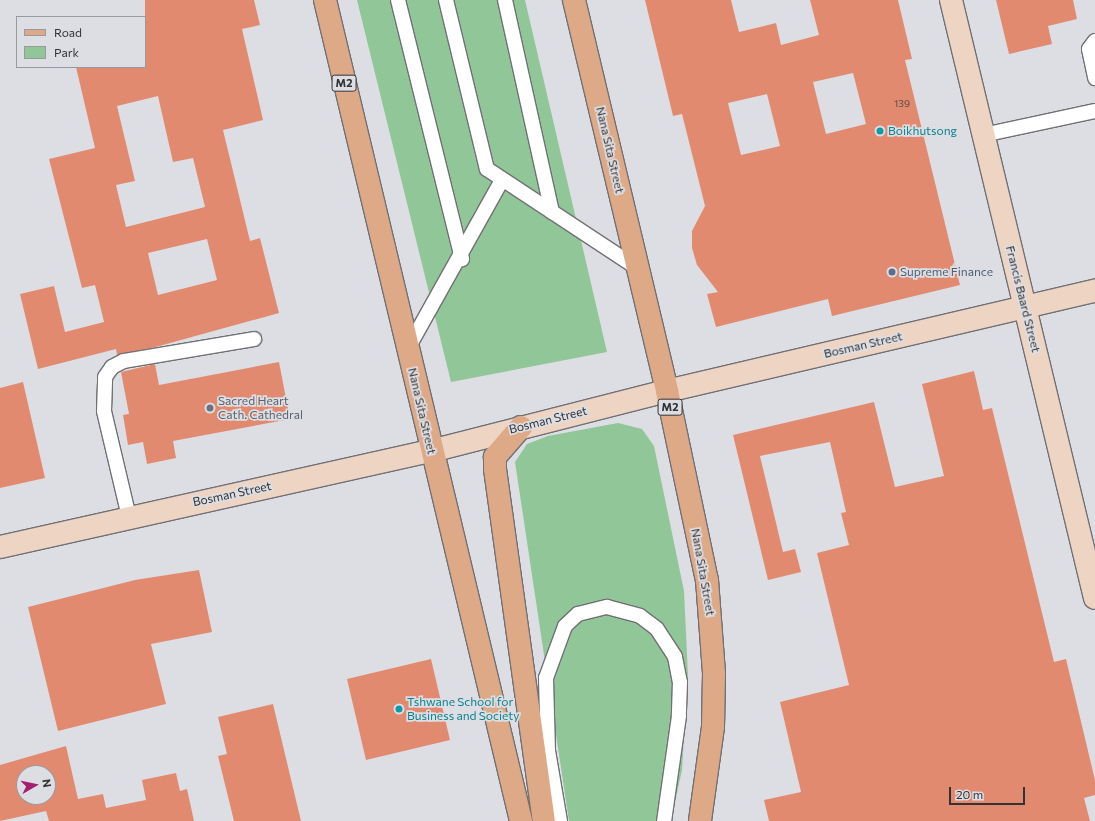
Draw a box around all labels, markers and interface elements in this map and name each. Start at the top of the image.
legend [16,16,146,68]
text: Road [54,25,82,39]
text: Park [54,45,79,59]
road number: M2 [331,74,357,92]
house number: 139 [894,98,910,110]
street label: Nana Sita Street [593,105,627,195]
place label: Boikhutsong [888,124,957,138]
marker: Boikhutsong [875,126,885,136]
street label: Francis Baard Street [1003,244,1043,354]
place label: Supreme Finance [900,265,993,279]
marker: Supreme Finance [887,267,897,277]
street label: Bosman Street [822,329,904,361]
street label: Nana Sita Street [405,366,439,456]
place label: Sacred Heart Cath. Cathedral [218,394,303,422]
road number: M2 [657,398,683,416]
marker: Sacred Heart Cath. Cathedral [205,403,215,413]
street label: Bosman Street [507,403,589,437]
street label: Bosman Street [191,479,273,509]
street label: Nana Sita Street [688,527,718,617]
place label: Tshwane School for Business and Society [407,695,519,723]
marker: Tshwane School for Business and Society [394,704,404,714]
north arrow [16,765,56,805]
text: N [40,778,54,788]
scale bar [951,779,1027,805]
text: 20 m [956,787,983,801]

